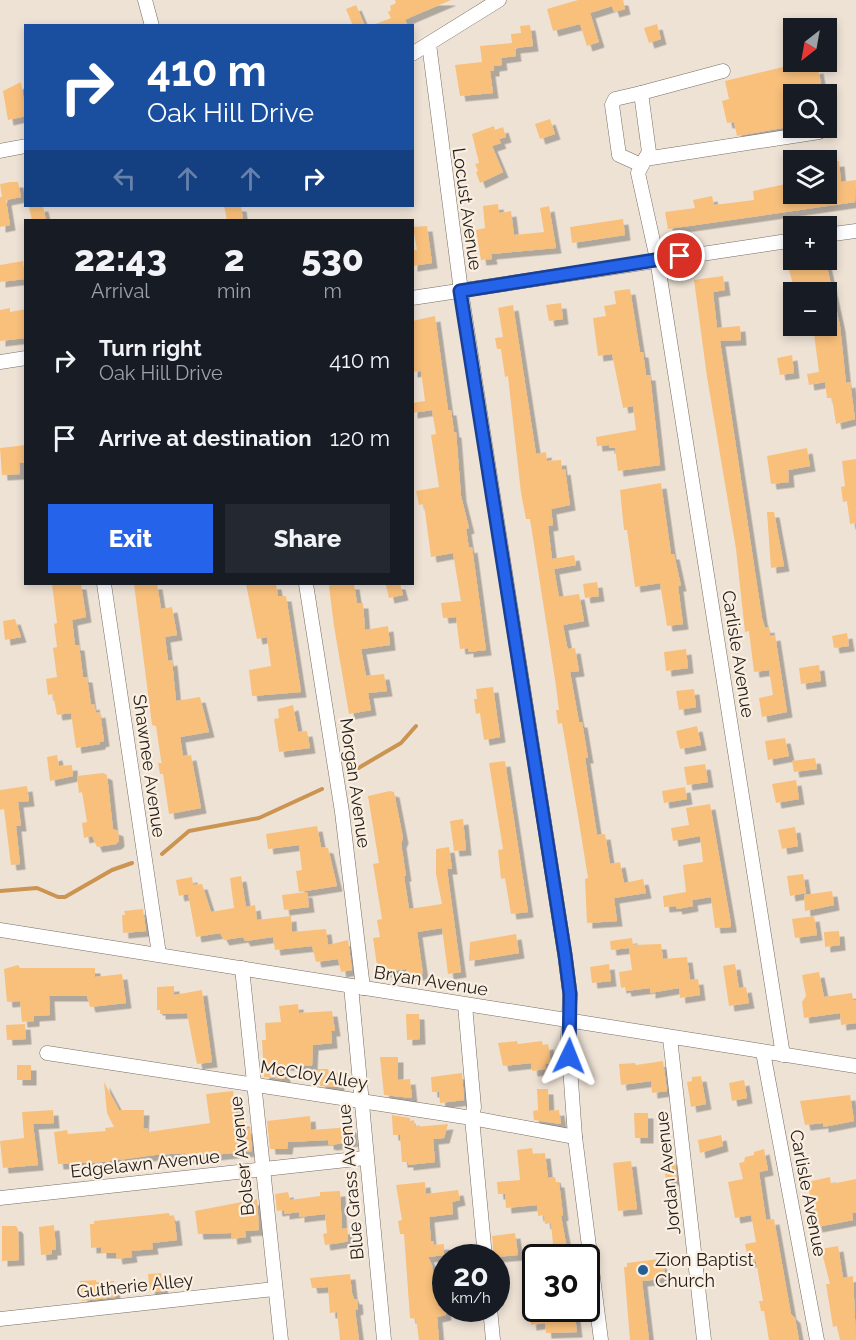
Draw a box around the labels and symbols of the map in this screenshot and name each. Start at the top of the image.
north arrow [783,18,837,72]
street label: Locust Avenue [449,146,487,272]
pin [654,230,705,281]
street label: Carlisle Avenue [718,589,759,720]
street label: Shawnee Avenue [129,693,170,839]
street label: Morgan Avenue [336,717,375,850]
street label: Bryan Avenue [372,961,490,1000]
position arrow [537,1024,601,1088]
street label: McCloy Alley [259,1056,369,1093]
street label: Bolser Avenue [225,1095,258,1217]
street label: Blue Grass Avenue [333,1103,368,1261]
street label: Jordan Avenue [651,1110,684,1236]
street label: Carlisle Avenue [786,1128,831,1258]
street label: Edgelawn Avenue [69,1145,221,1182]
speed limit sign: 30 [522,1244,600,1322]
place label: Zion Baptist Church [655,1249,753,1291]
marker: Zion Baptist Church [636,1263,650,1277]
street label: Gutherie Alley [75,1269,195,1302]

